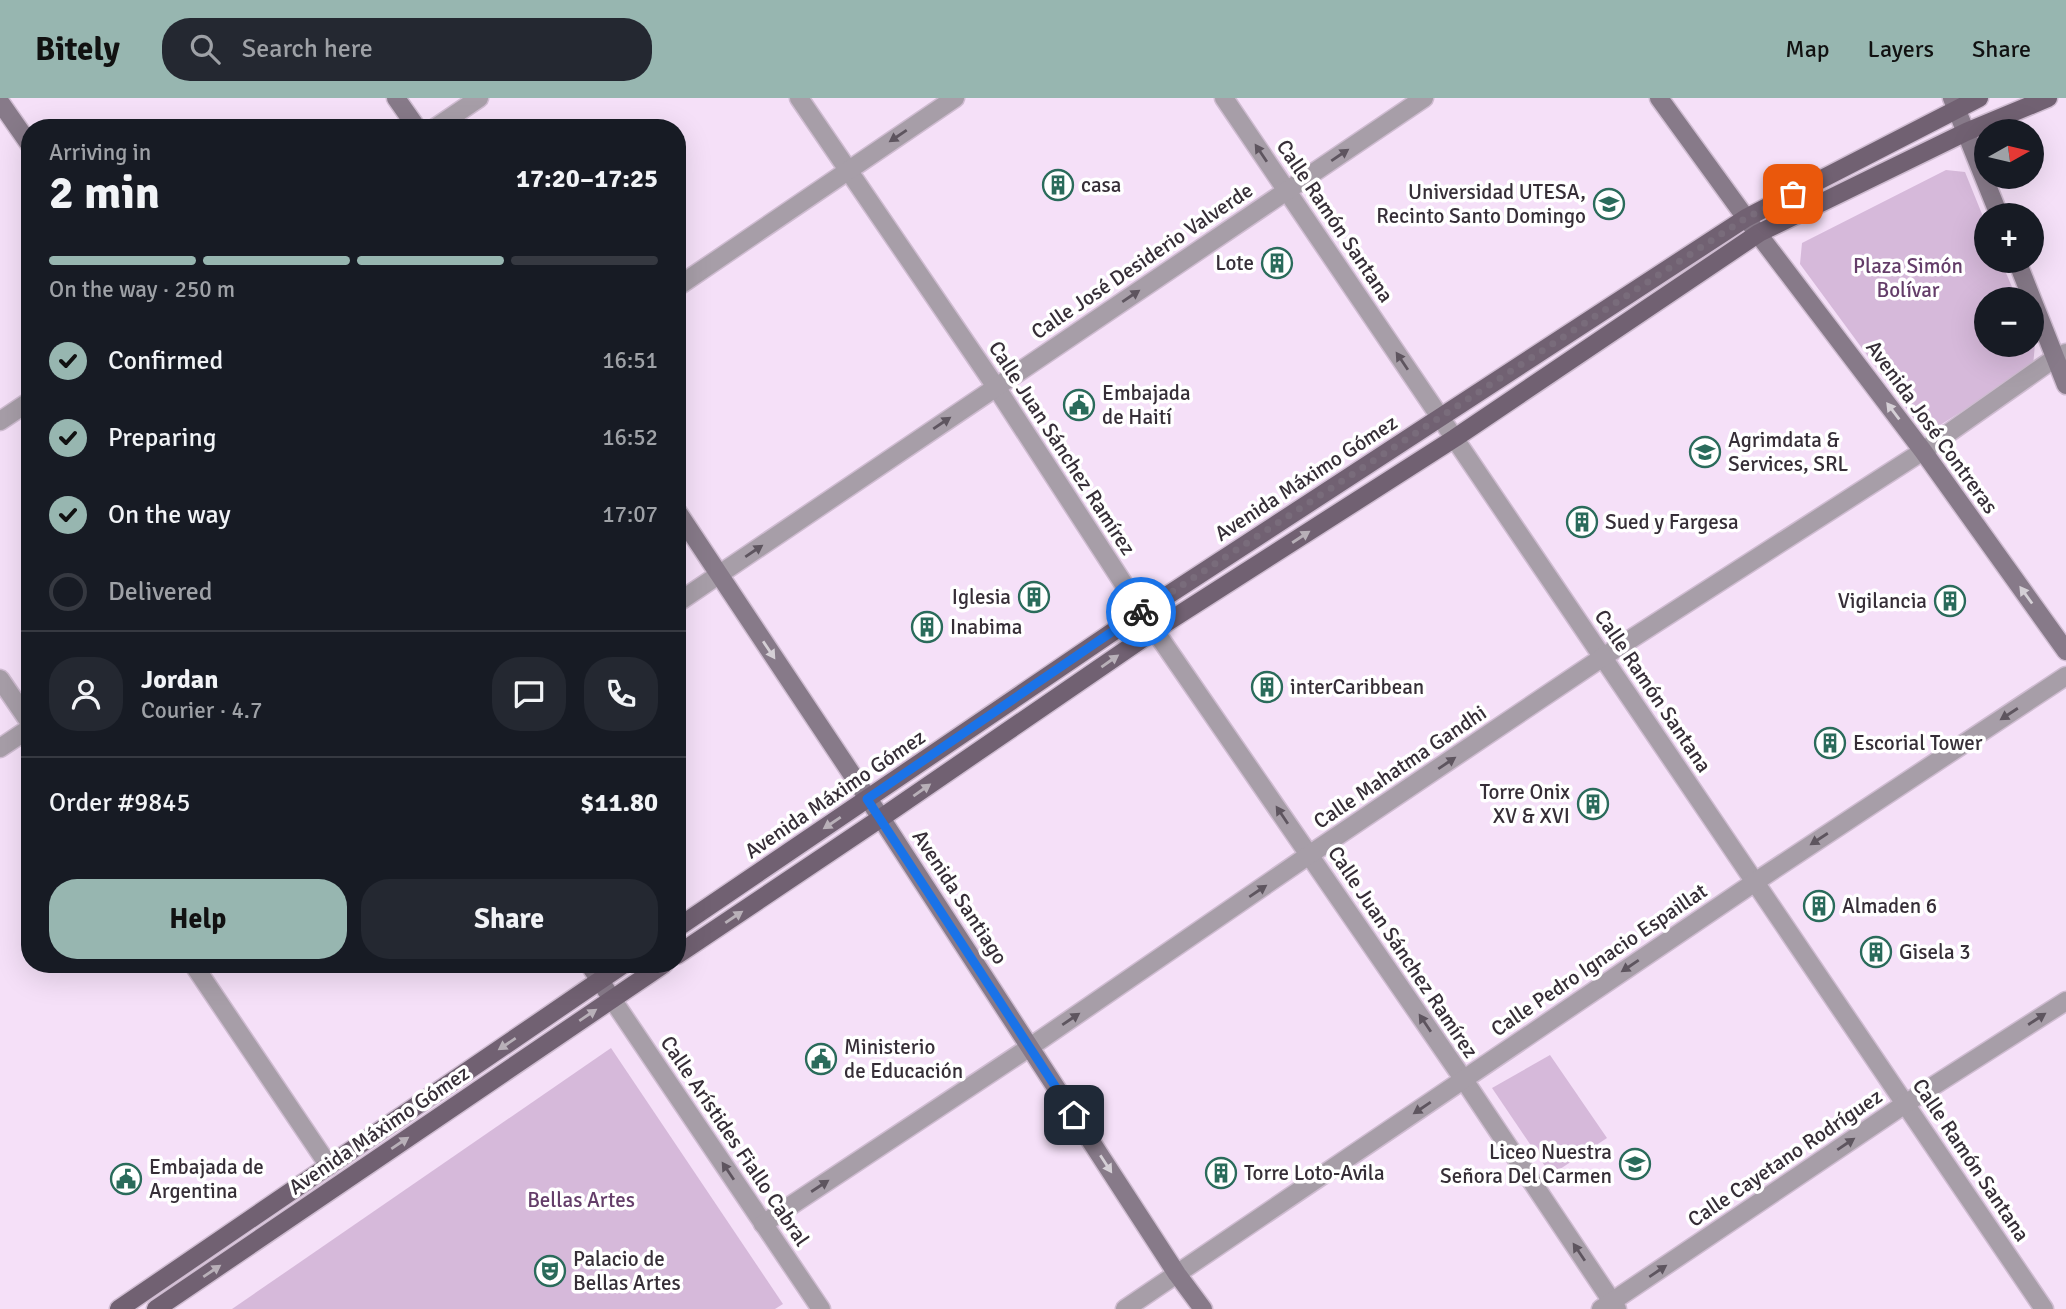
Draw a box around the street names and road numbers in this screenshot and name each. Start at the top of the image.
street label: Calle Ramón Santana [1271,135,1399,307]
street label: Calle José Desiderio Valverde [1026,177,1258,345]
street label: Avenida José Contreras [1860,335,2004,519]
street label: Calle Juan Sánchez Ramírez [983,336,1141,560]
street label: Avenida Máximo Gómez [1210,409,1402,547]
street label: Calle Ramón Santana [1589,605,1717,777]
street label: Calle Mahatma Gandhi [1309,699,1491,835]
street label: Avenida Máximo Gómez [740,724,930,864]
street label: Avenida Santiago [907,825,1013,969]
street label: Calle Juan Sánchez Ramírez [1322,841,1484,1063]
street label: Calle Pedro Ignacio Espaillat [1486,878,1712,1042]
street label: Calle Arístides Fiallo Cabral [655,1031,815,1251]
street label: Avenida Máximo Gómez [284,1060,474,1200]
street label: Calle Ramón Santana [1907,1074,2035,1246]
street label: Calle Cayetano Rodríguez [1683,1083,1887,1233]

